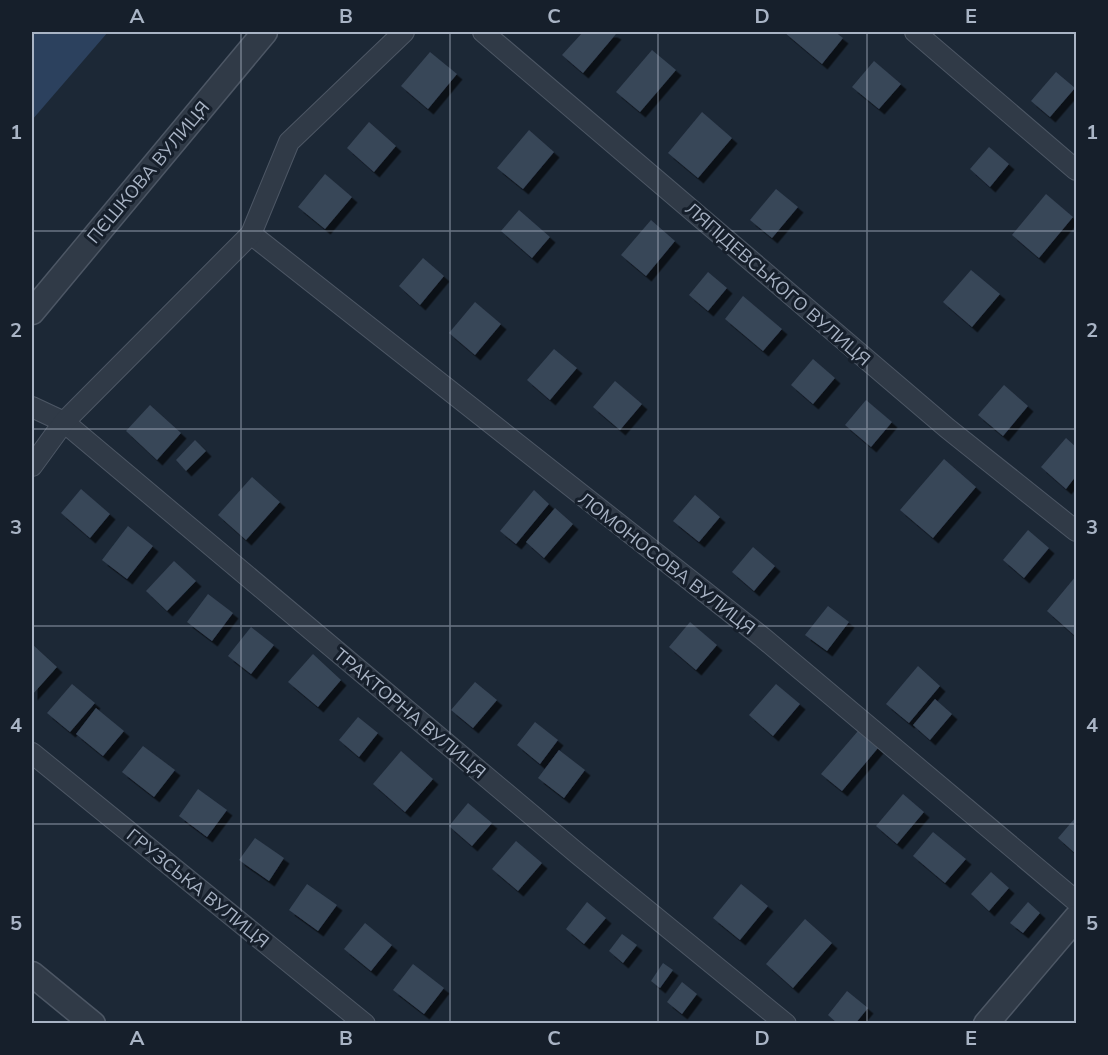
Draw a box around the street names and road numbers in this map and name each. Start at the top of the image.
street label: ПЄШКОВА ВУЛИЦЯ [82,96,214,248]
street label: ЛЯПІДЕВСЬКОГО ВУЛИЦЯ [681,197,875,371]
street label: ЛОМОНОСОВА ВУЛИЦЯ [574,487,760,639]
street label: ТРАКТОРНА ВУЛИЦЯ [329,643,491,783]
street label: ГРУЗСЬКА ВУЛИЦЯ [122,823,274,953]

